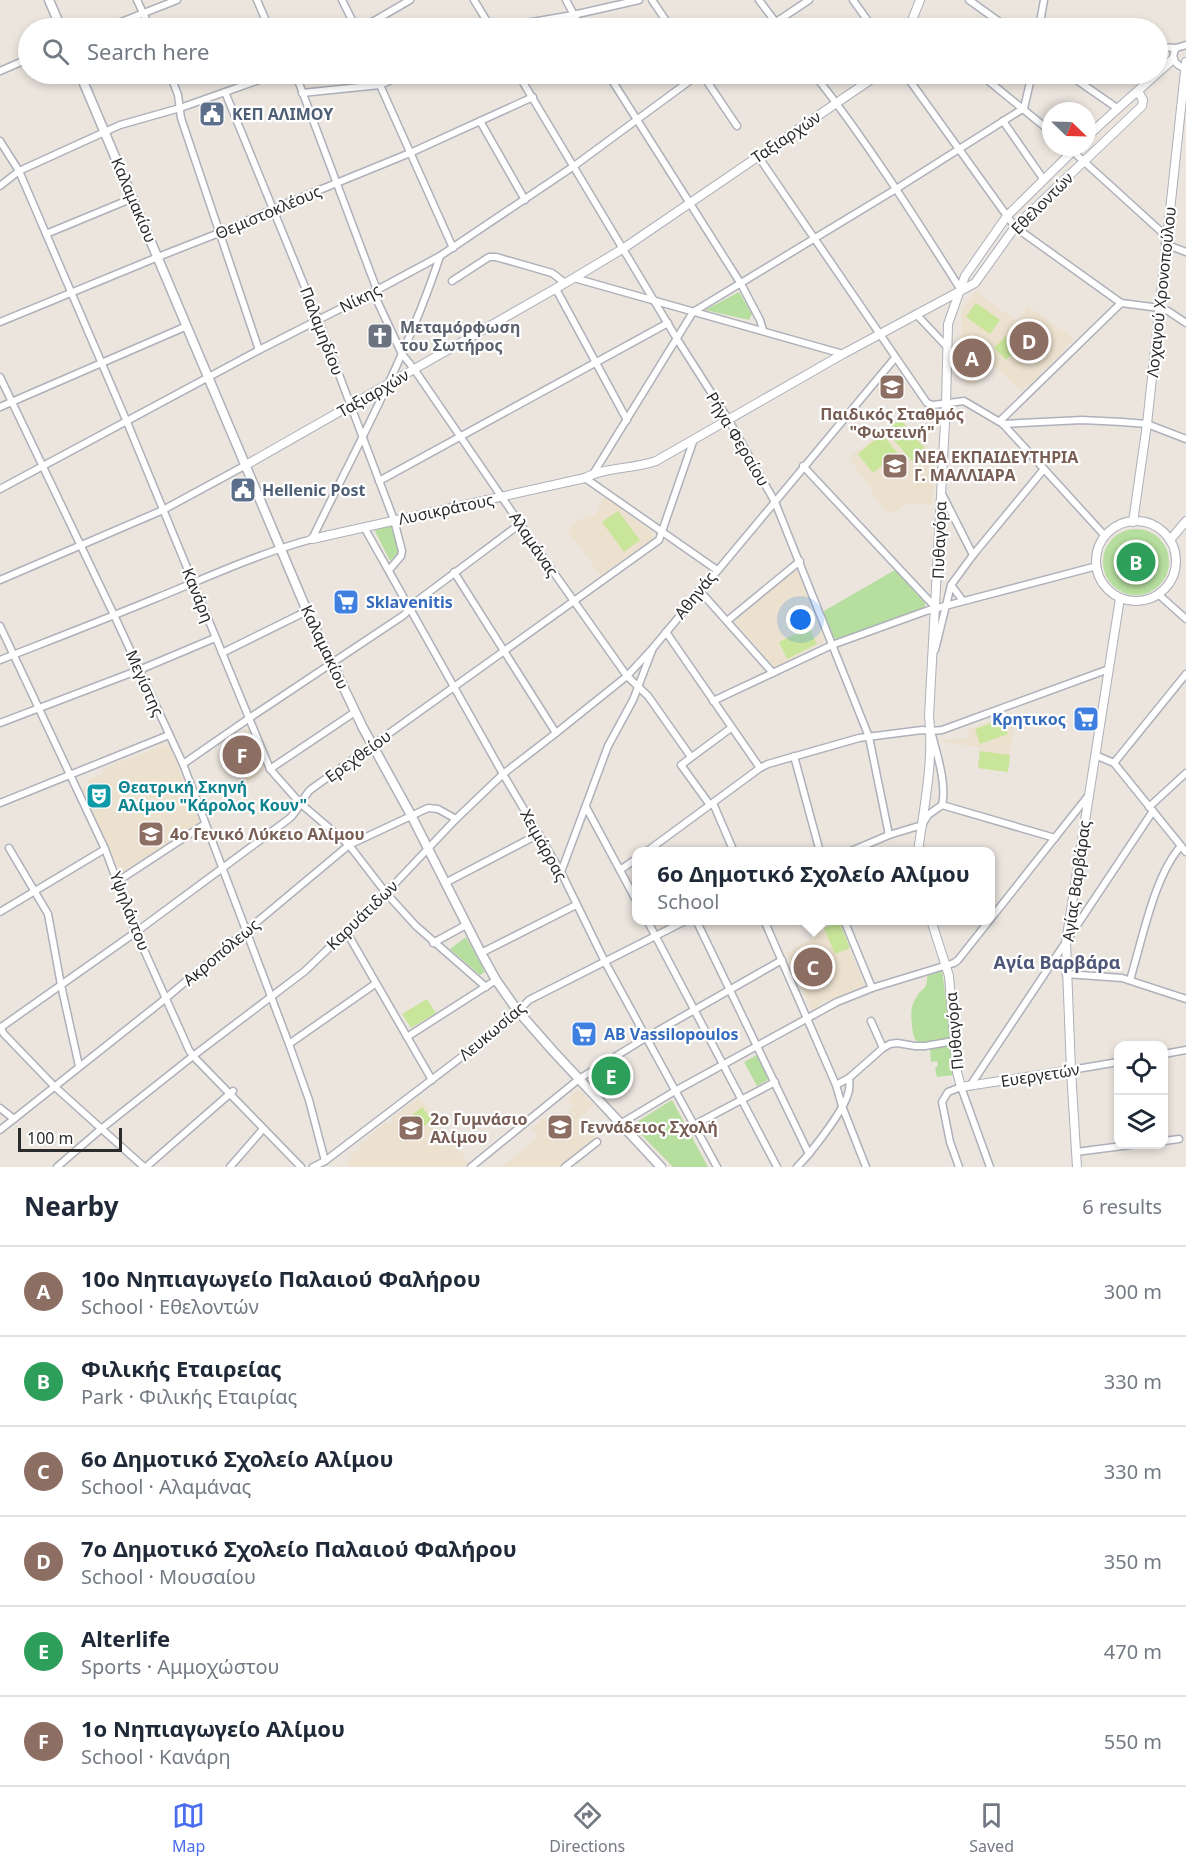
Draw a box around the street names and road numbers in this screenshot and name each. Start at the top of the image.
street label: Ταξιαρχών [747,106,825,168]
street label: Καλαμακίου [106,154,162,246]
street label: Εθελοντών [1006,167,1078,239]
street label: Θεμιστοκλέους [212,180,325,244]
street label: Λοχαγού Χρονοπούλου [1141,205,1181,379]
street label: Νίκης [336,278,385,318]
street label: Παλαμηδίου [295,284,349,378]
street label: Ταξιαρχών [333,364,413,422]
street label: Ρήγα Φεραίου [701,388,775,490]
street label: Λυσικράτους [396,488,496,530]
street label: Πυθαγόρα [927,501,951,579]
street label: Αλαμάνας [504,507,564,581]
street label: Κανάρη [177,564,219,626]
street label: Αθηνάς [669,567,721,623]
street label: Καλαμακίου [296,601,354,693]
street label: Μεγίστης [121,646,169,720]
street label: Ερεχθείου [321,725,395,787]
street label: Χειμάρρας [515,805,573,885]
street label: Αγίας Βαρβάρας [1057,819,1095,943]
street label: Υψηλάντου [105,868,155,954]
street label: Καρυάτιδων [321,875,403,955]
street label: Ακροπόλεως [178,913,264,991]
street label: Πυθαγόρα [940,991,968,1071]
street label: Λευκωσίας [454,997,530,1065]
street label: Ευεργετών [999,1058,1081,1092]

